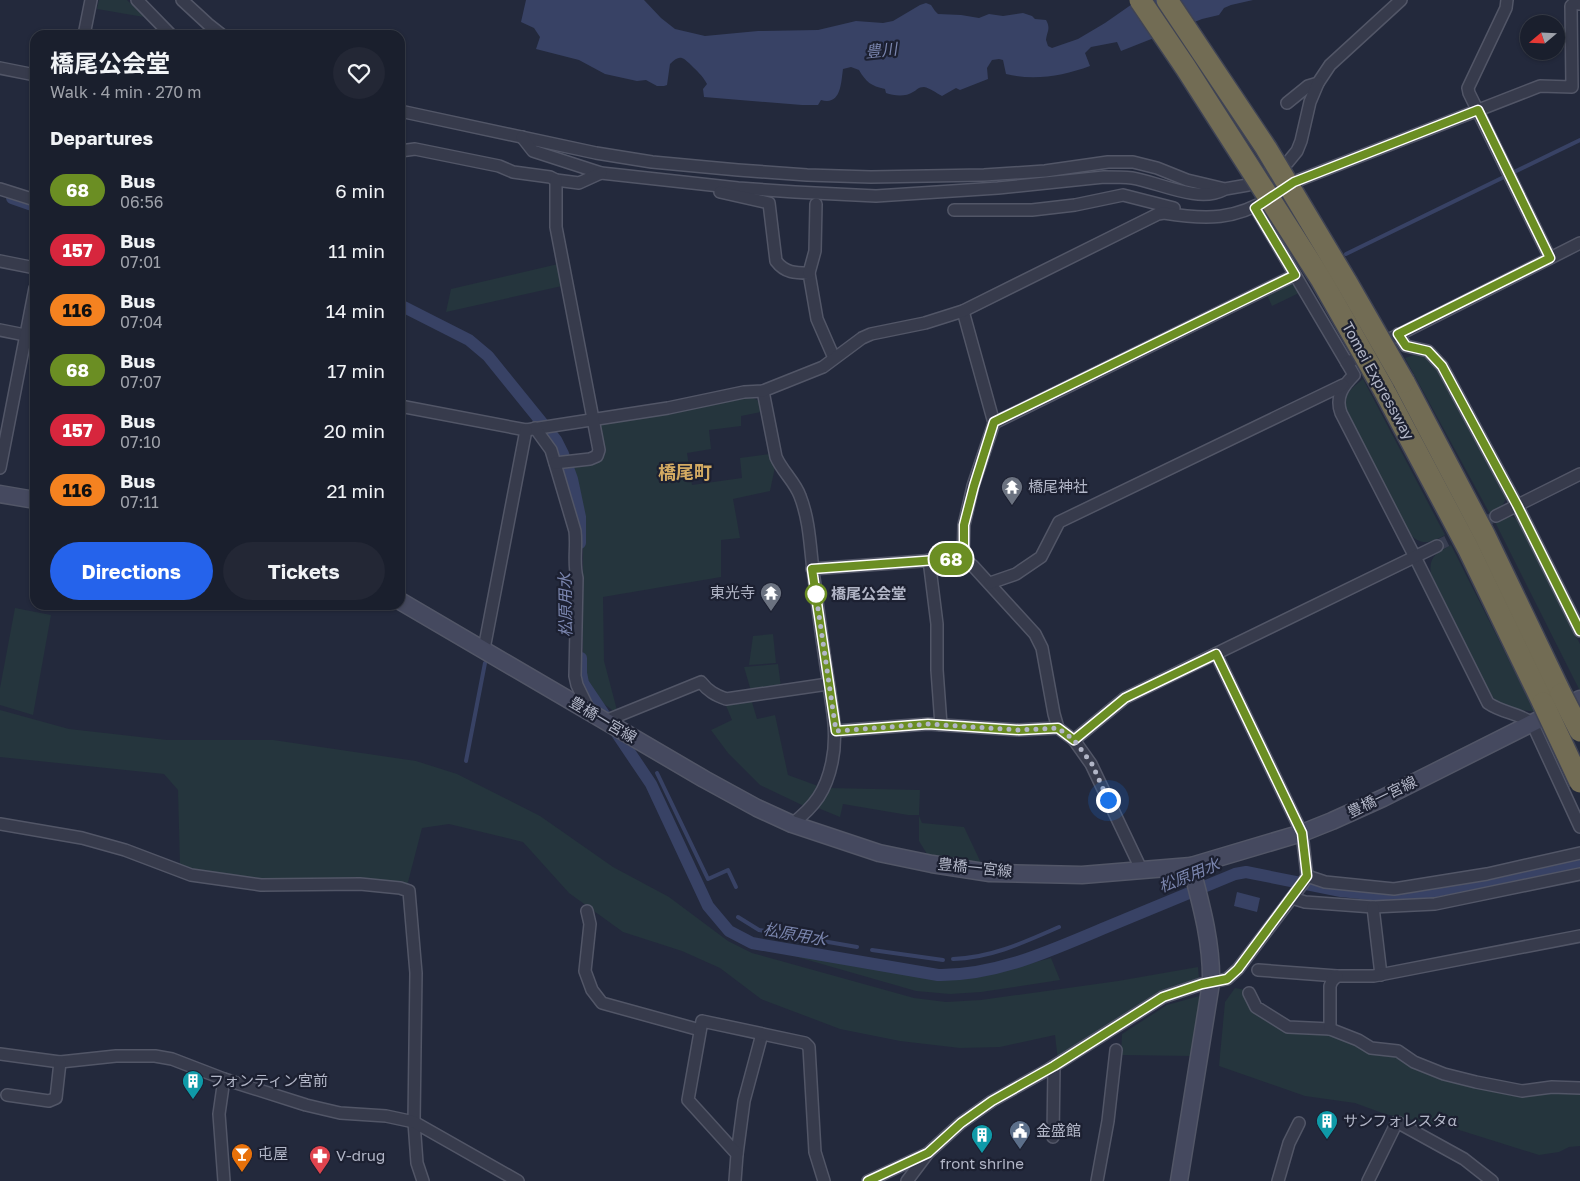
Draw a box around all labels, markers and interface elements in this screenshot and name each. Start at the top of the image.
north arrow [1520,15,1565,60]
map controls [1520,15,1565,60]
water label: 豊川 [864,38,900,62]
button: heart [333,47,385,99]
text: 橋尾公会堂 [50,48,170,77]
text: Walk · 4 min · 270 m [50,82,201,102]
text: Departures [50,126,153,149]
text: Bus [120,169,155,192]
text: 68 [66,179,89,201]
text: 6 min [335,179,385,202]
text: 06:56 [120,192,163,212]
text: Bus [120,229,155,252]
text: 157 [62,239,93,261]
text: 11 min [328,239,385,262]
text: 07:01 [120,252,161,272]
text: Bus [120,289,155,312]
text: 116 [63,299,92,321]
text: 14 min [326,299,385,322]
text: 07:04 [120,312,163,332]
street label: Tomei Expressway [1339,318,1419,443]
text: Bus [120,349,155,372]
text: 68 [66,359,89,381]
text: 17 min [327,359,385,382]
text: 07:07 [120,372,162,392]
text: Bus [120,409,155,432]
text: 157 [62,419,93,441]
text: 20 min [324,419,385,442]
text: 07:10 [120,432,161,452]
district label: 橋尾町 [658,461,712,483]
text: Bus [120,469,155,492]
temple icon: 橋尾神社 [1000,475,1024,506]
place label: 橋尾神社 [1028,477,1088,495]
text: 116 [63,479,92,501]
text: 21 min [326,479,385,502]
text: 07:11 [120,492,159,512]
button: Directions [50,542,213,600]
button: Tickets [223,542,385,600]
line badge: 68 [928,543,974,575]
text: 68 [940,548,962,570]
water label: 松原用水 [554,571,576,637]
temple icon: 東光寺 [759,581,783,612]
place label: 東光寺 [710,583,755,601]
marker: 橋尾公会堂 [805,583,827,605]
place label: 橋尾公会堂 [831,584,906,602]
street label: 豊橋一宮線 [567,692,640,746]
street label: 豊橋一宮線 [1344,772,1419,821]
your location [1096,788,1121,813]
water label: 松原用水 [1156,853,1224,896]
street label: 豊橋一宮線 [937,854,1013,880]
water label: 松原用水 [762,919,830,950]
building icon: フォンティン宮前 [181,1069,205,1100]
place label: フォンティン宮前 [209,1071,328,1089]
building icon: サンフォレスタα [1315,1109,1339,1140]
place label: サンフォレスタα [1343,1111,1458,1129]
public building icon: 金盛館 [1008,1119,1032,1150]
place label: 金盛館 [1036,1121,1081,1139]
building icon: front shrine [970,1123,994,1154]
bar icon: 屯屋 [230,1142,254,1173]
place label: 屯屋 [258,1144,288,1162]
pharmacy icon: V-drug [308,1144,332,1175]
place label: V-drug [336,1146,385,1164]
place label: front shrine [940,1154,1024,1172]

